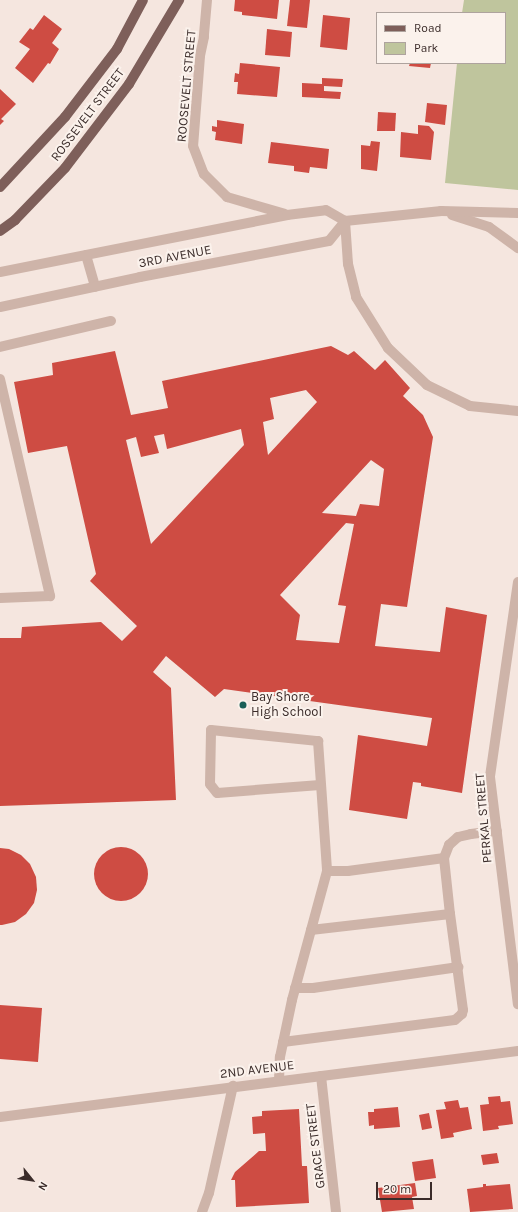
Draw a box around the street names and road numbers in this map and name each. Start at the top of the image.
street label: ROOSEVELT STREET [174,29,200,143]
street label: ROSSEVELT STREET [48,65,128,165]
street label: 3RD AVENUE [137,242,213,272]
street label: PERKAL STREET [472,772,496,864]
street label: 2ND AVENUE [219,1058,295,1082]
street label: GRACE STREET [303,1103,329,1189]

